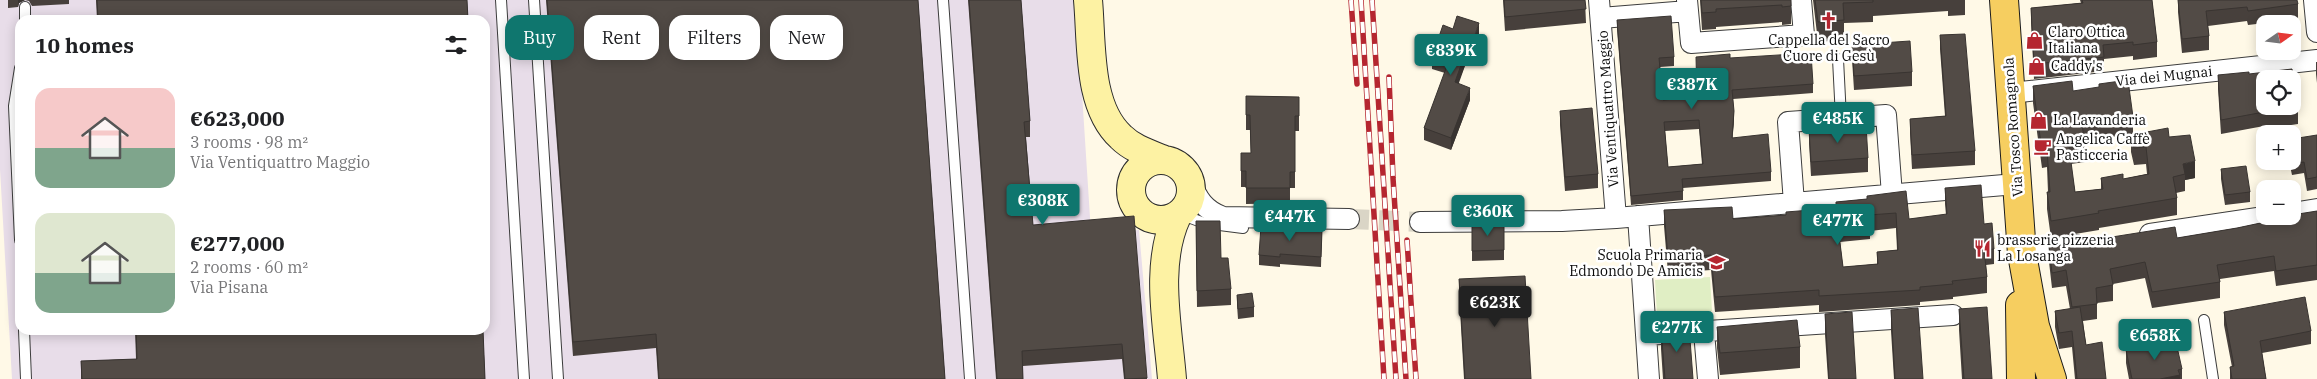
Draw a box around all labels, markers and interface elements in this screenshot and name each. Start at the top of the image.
church icon: Cappella del Sacro Cuore di Gesù [1819,10,1839,30]
chip: Buy [505,15,574,60]
chip: Rent [584,15,659,60]
chip: Filters [669,15,760,60]
chip: New [770,15,843,60]
north arrow [2256,15,2301,60]
map controls [2256,15,2301,225]
place label: Claro Ottica Italiana [2048,23,2126,57]
street label: Via Ventiquattro Maggio [1594,30,1622,188]
shop icon: Claro Ottica Italiana [2024,30,2044,50]
text: 10 homes [35,31,134,59]
icon: filters [442,31,470,59]
place label: Cappella del Sacro Cuore di Gesù [1768,31,1890,65]
pin: €839K [1416,34,1486,76]
text: €839K [1425,40,1477,60]
street label: Via Tosco Romagnola [1999,56,2027,198]
shop icon: Caddy's [2027,56,2047,76]
place label: Caddy's [2051,57,2103,75]
street label: Via dei Mugnai [2115,62,2213,90]
pin: €387K [1657,68,1727,110]
button: locate [2256,70,2301,115]
text: €387K [1666,74,1718,94]
pin: €485K [1803,102,1873,144]
text: €623,000 [190,104,285,132]
icon: home [75,108,135,168]
text: €485K [1812,108,1864,128]
shop icon: La Lavanderia [2029,110,2049,130]
place label: La Lavanderia [2053,111,2146,129]
button: + [2256,125,2301,170]
place label: Angelica Caffè Pasticceria [2056,130,2150,164]
text: 3 rooms · 98 m² [190,132,308,152]
cafe icon: Angelica Caffè Pasticceria [2032,137,2052,157]
text: Via Ventiquattro Maggio [190,152,370,172]
button: − [2256,180,2301,225]
pin: €308K [1008,184,1078,226]
text: €308K [1017,190,1069,210]
pin: €360K [1453,194,1523,237]
pin: €447K [1255,200,1325,242]
text: €360K [1462,201,1514,221]
pin: €477K [1803,204,1873,246]
text: €447K [1264,206,1316,226]
text: €477K [1812,210,1864,230]
text: €277,000 [190,229,285,257]
place label: brasserie pizzeria La Losanga [1997,231,2115,265]
icon: home [75,233,135,293]
restaurant icon: brasserie pizzeria La Losanga [1973,238,1993,258]
place label: Scuola Primaria Edmondo De Amicis [1569,246,1703,280]
school or university icon: Scuola Primaria Edmondo De Amicis [1707,253,1727,273]
text: 2 rooms · 60 m² [190,257,308,277]
text: Via Pisana [190,277,268,297]
pin: €623K [1460,286,1530,328]
text: €623K [1469,292,1521,312]
pin: €277K [1642,310,1712,353]
text: €277K [1651,317,1703,337]
pin: €658K [2120,318,2190,361]
text: €658K [2129,325,2181,345]

